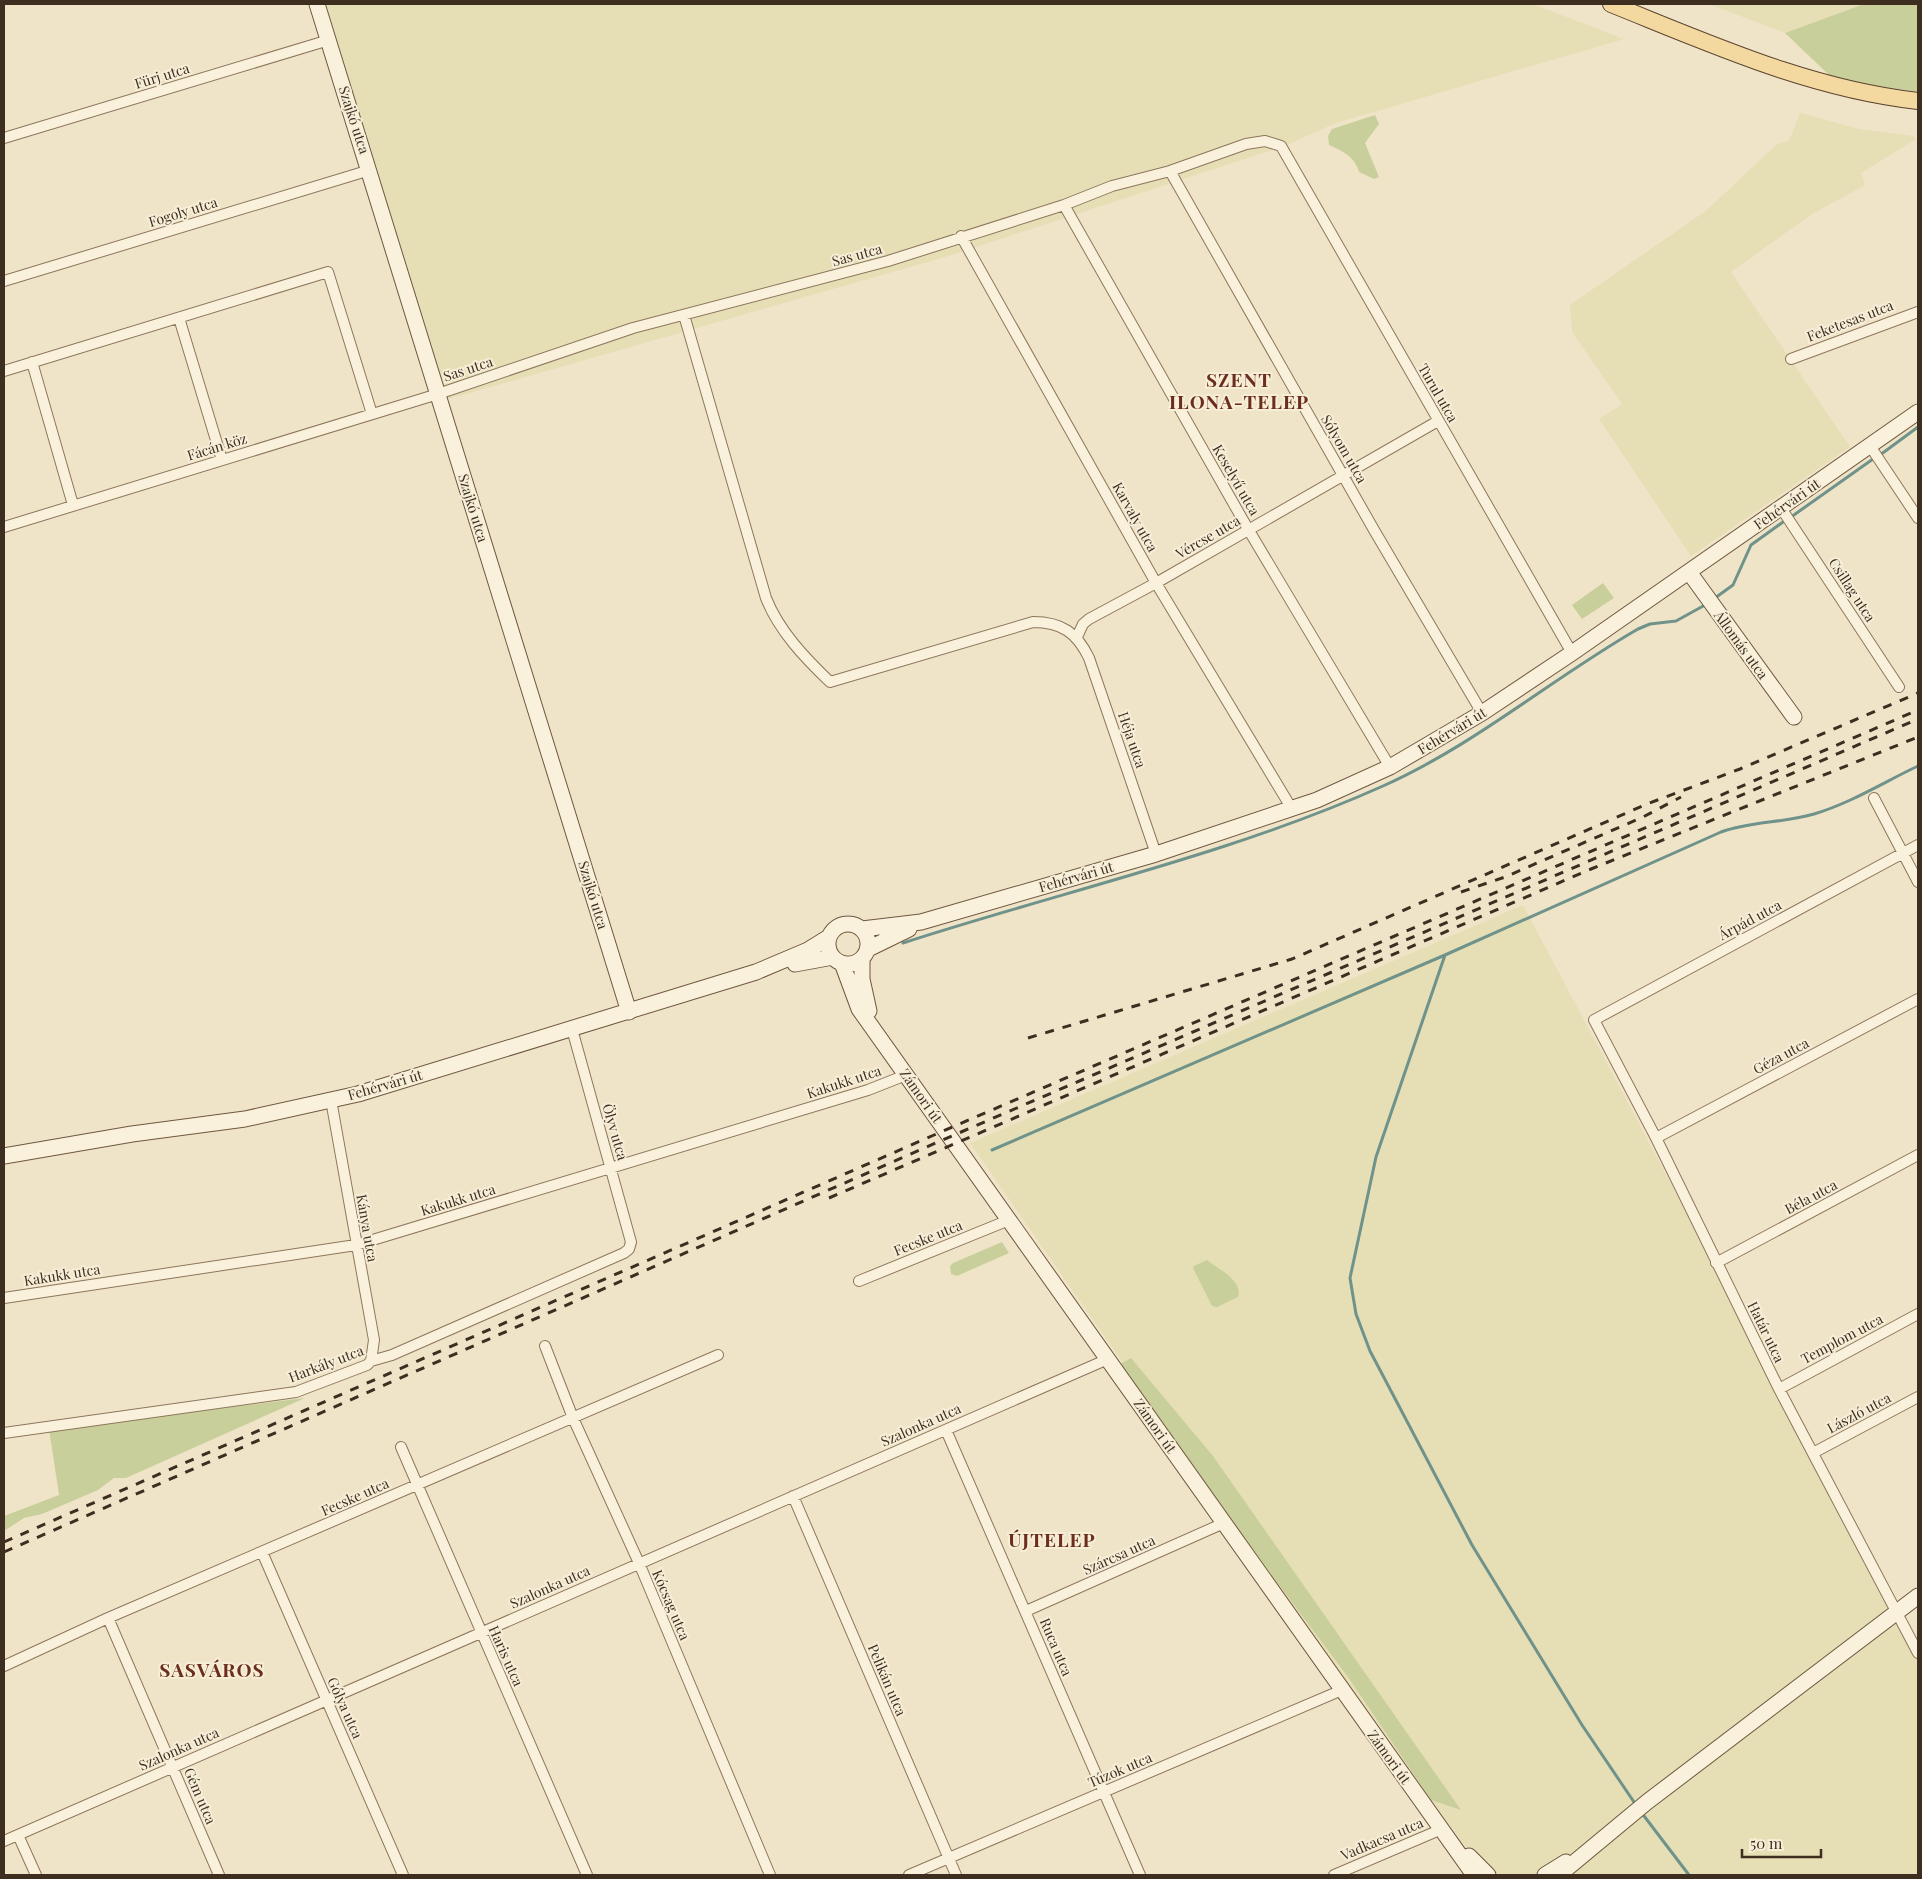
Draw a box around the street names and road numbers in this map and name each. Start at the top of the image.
street label: Fürj utca [132,58,192,93]
street label: Szajkó utca [335,83,374,156]
street label: Fogoly utca [146,192,220,231]
street label: Sas utca [830,239,884,270]
street label: Feketesas utca [1804,295,1896,346]
street label: Sas utca [441,352,495,385]
street label: Turul utca [1414,360,1463,425]
street label: Sólyom utca [1317,411,1372,487]
street label: Fácán köz [185,428,249,465]
street label: Keselyű utca [1208,441,1264,519]
street label: Szajkó utca [454,471,493,544]
street label: Fehérvári út [1750,473,1825,533]
street label: Karvaly utca [1108,478,1162,555]
street label: Vércse utca [1171,510,1243,563]
street label: Csillag utca [1825,554,1880,625]
street label: Állomás utca [1710,606,1773,683]
street label: Fehérvári út [1414,702,1490,759]
street label: Héja utca [1114,709,1151,771]
street label: Fehérvári út [1036,857,1116,896]
street label: Szajkó utca [574,858,613,931]
street label: Árpád utca [1714,895,1785,945]
street label: Géza utca [1749,1033,1812,1078]
street label: Kakukk utca [804,1061,883,1102]
street label: Fehérvári út [345,1065,425,1104]
street label: Zámori út [896,1065,948,1128]
street label: Ölyv utca [598,1101,633,1162]
street label: Béla utca [1781,1175,1840,1218]
street label: Kakukk utca [418,1179,498,1220]
street label: Kánya utca [352,1193,383,1263]
street label: Fecske utca [891,1215,965,1260]
street label: Kakukk utca [22,1259,102,1290]
street label: Határ utca [1744,1298,1789,1366]
street label: Templom utca [1798,1309,1886,1368]
street label: Harkály utca [286,1340,366,1387]
street label: László utca [1823,1388,1894,1437]
street label: Zámori út [1130,1395,1182,1458]
street label: Szalonka utca [878,1398,964,1451]
street label: Fecske utca [318,1473,392,1520]
street label: Szárcsa utca [1080,1530,1158,1579]
street label: Szalonka utca [507,1560,593,1613]
street label: Kócsag utca [648,1567,695,1643]
street label: Ruca utca [1036,1615,1077,1679]
street label: Haris utca [485,1622,528,1689]
street label: Pelikán utca [864,1641,911,1719]
street label: Gólya utca [323,1674,367,1742]
street label: Szalonka utca [136,1722,222,1775]
street label: Zámori út [1363,1726,1416,1788]
street label: Túzok utca [1085,1748,1155,1792]
street label: Gém utca [180,1765,221,1827]
street label: Vadkacsa utca [1337,1813,1426,1865]

